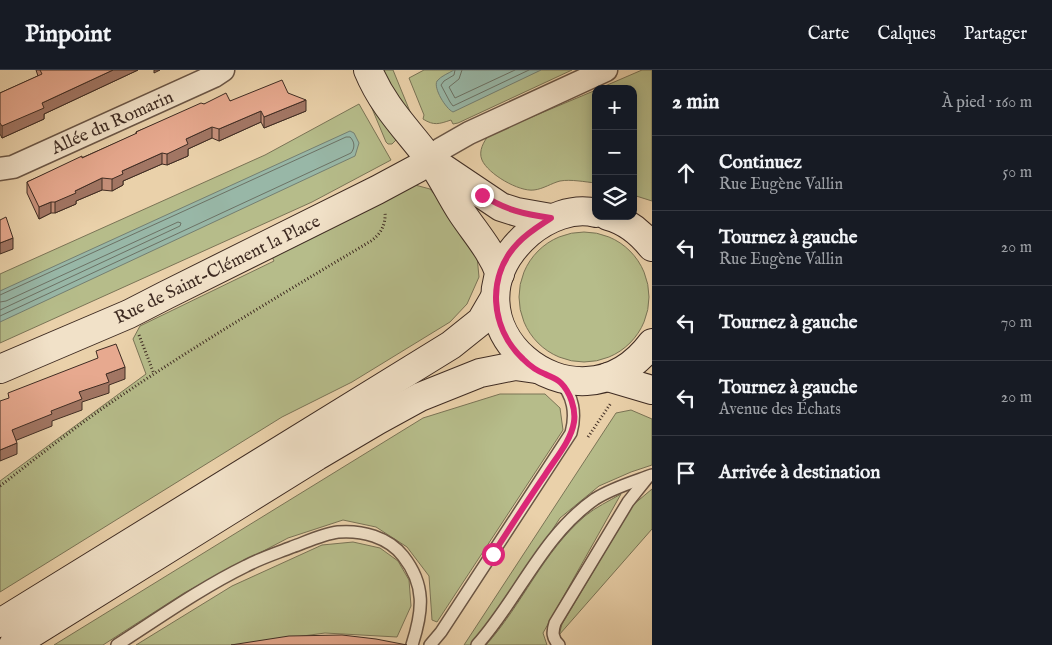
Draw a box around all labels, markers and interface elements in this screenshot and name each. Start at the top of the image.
text: Pinpoint [25,19,111,50]
text: Carte [808,23,849,46]
text: Calques [877,23,936,46]
text: Partager [964,23,1027,46]
map controls [592,85,637,220]
button: + [592,85,637,130]
street label: Allée du Romarin [47,86,178,161]
text: 2 min [672,89,719,116]
text: À pied · 160 m [942,93,1032,113]
button: − [592,130,637,175]
text: Continuez [719,151,802,175]
icon: ahead [672,159,700,187]
text: 50 m [1003,163,1032,183]
button: layers [592,175,637,220]
text: Rue Eugène Vallin [719,175,843,195]
route end [471,184,494,207]
street label: Rue de Saint-Clément la Place [111,210,324,330]
text: Tournez à gauche [719,226,858,250]
icon: left [672,234,700,262]
text: 20 m [1001,238,1032,258]
text: Rue Eugène Vallin [719,250,843,270]
icon: left [672,309,700,337]
text: Tournez à gauche [719,311,858,335]
text: 70 m [1001,313,1032,333]
text: Tournez à gauche [719,376,858,400]
icon: left [672,384,700,412]
text: 20 m [1001,388,1032,408]
text: Avenue des Échats [719,400,841,420]
icon: arrive [672,459,700,487]
text: Arrivée à destination [719,461,880,485]
route start [482,543,505,566]

